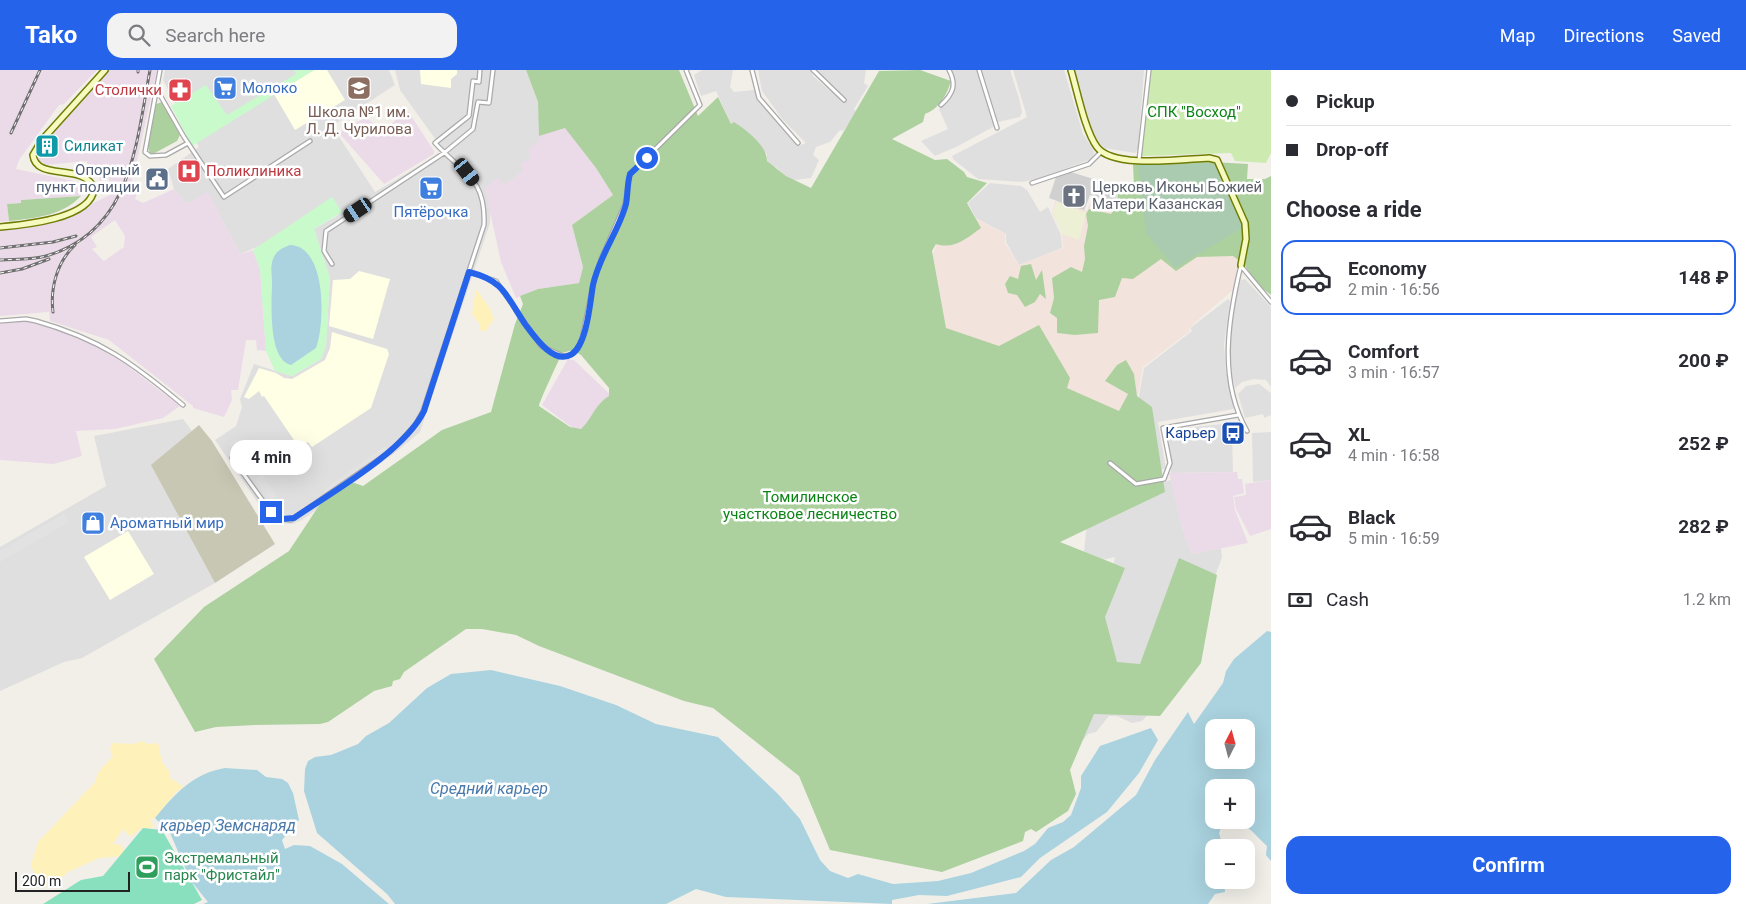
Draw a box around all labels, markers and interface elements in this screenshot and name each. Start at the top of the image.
search box [107,13,457,58]
text: Tako [25,21,77,49]
icon: search [125,21,153,49]
text: Search here [165,24,265,47]
text: Map [1500,25,1535,46]
text: Directions [1563,25,1644,46]
text: Saved [1672,25,1721,46]
supermarket icon: Молоко [212,75,238,101]
school or university icon: Школа №1 им. Л. Д. Чурилова [346,75,372,101]
pharmacy icon: Столички [167,77,193,103]
place label: Молоко [242,79,297,97]
place label: Столички [95,81,162,99]
text: Pickup [1316,90,1375,113]
place label: Школа №1 им. Л. Д. Чурилова [306,103,412,138]
park label: СПК "Восход" [1147,103,1241,121]
building icon: Силикат [34,133,60,159]
place label: Силикат [64,137,123,155]
text: Drop-off [1316,138,1388,161]
route start [636,147,658,169]
car [451,156,482,188]
hospital icon: Поликлиника [176,158,202,184]
place label: Опорный пункт полиции [36,161,140,196]
place label: Поликлиника [206,162,301,180]
public building icon: Опорный пункт полиции [144,166,170,192]
supermarket icon: Пятёрочка [418,175,444,201]
place label: Церковь Иконы Божией Матери Казанская [1092,178,1262,213]
church icon: Церковь Иконы Божией Матери Казанская [1061,183,1087,209]
car [341,195,374,225]
text: Choose a ride [1286,197,1422,222]
place label: Пятёрочка [394,203,468,221]
icon: car [1288,255,1333,300]
text: Economy [1348,257,1427,280]
text: 148 ₽ [1678,266,1729,289]
text: 2 min · 16:56 [1348,280,1440,299]
icon: car [1288,338,1333,383]
text: Comfort [1348,340,1419,363]
text: 200 ₽ [1678,349,1729,372]
text: 3 min · 16:57 [1348,363,1440,382]
bus stop icon: Карьер [1220,420,1246,446]
icon: car [1288,421,1333,466]
text: XL [1348,423,1370,446]
place label: Карьер [1165,424,1216,442]
text: 252 ₽ [1678,432,1729,455]
callout: 4 min [230,440,312,474]
text: 4 min · 16:58 [1348,446,1440,465]
text: 4 min [251,448,291,467]
park label: Томилинское участковое лесничество [723,488,897,523]
route end [260,501,282,523]
icon: car [1288,504,1333,549]
text: Black [1348,506,1395,529]
shop icon: Ароматный мир [80,510,106,536]
place label: Ароматный мир [110,514,224,532]
text: 282 ₽ [1678,515,1729,538]
text: 5 min · 16:59 [1348,529,1440,548]
icon: cash [1286,586,1314,614]
text: Cash [1326,588,1369,611]
text: 1.2 km [1683,590,1731,609]
north arrow [1205,719,1255,769]
map controls [1205,719,1255,889]
water label: Средний карьер [430,779,548,798]
button: + [1205,779,1255,829]
water label: карьер Земснаряд [160,816,296,835]
button: Confirm [1286,836,1731,894]
button: − [1205,839,1255,889]
place label: Экстремальный парк "Фристайл" [164,849,280,884]
sports icon: Экстремальный парк "Фристайл" [134,854,160,880]
scale bar [15,869,130,892]
text: 200 m [22,873,61,889]

